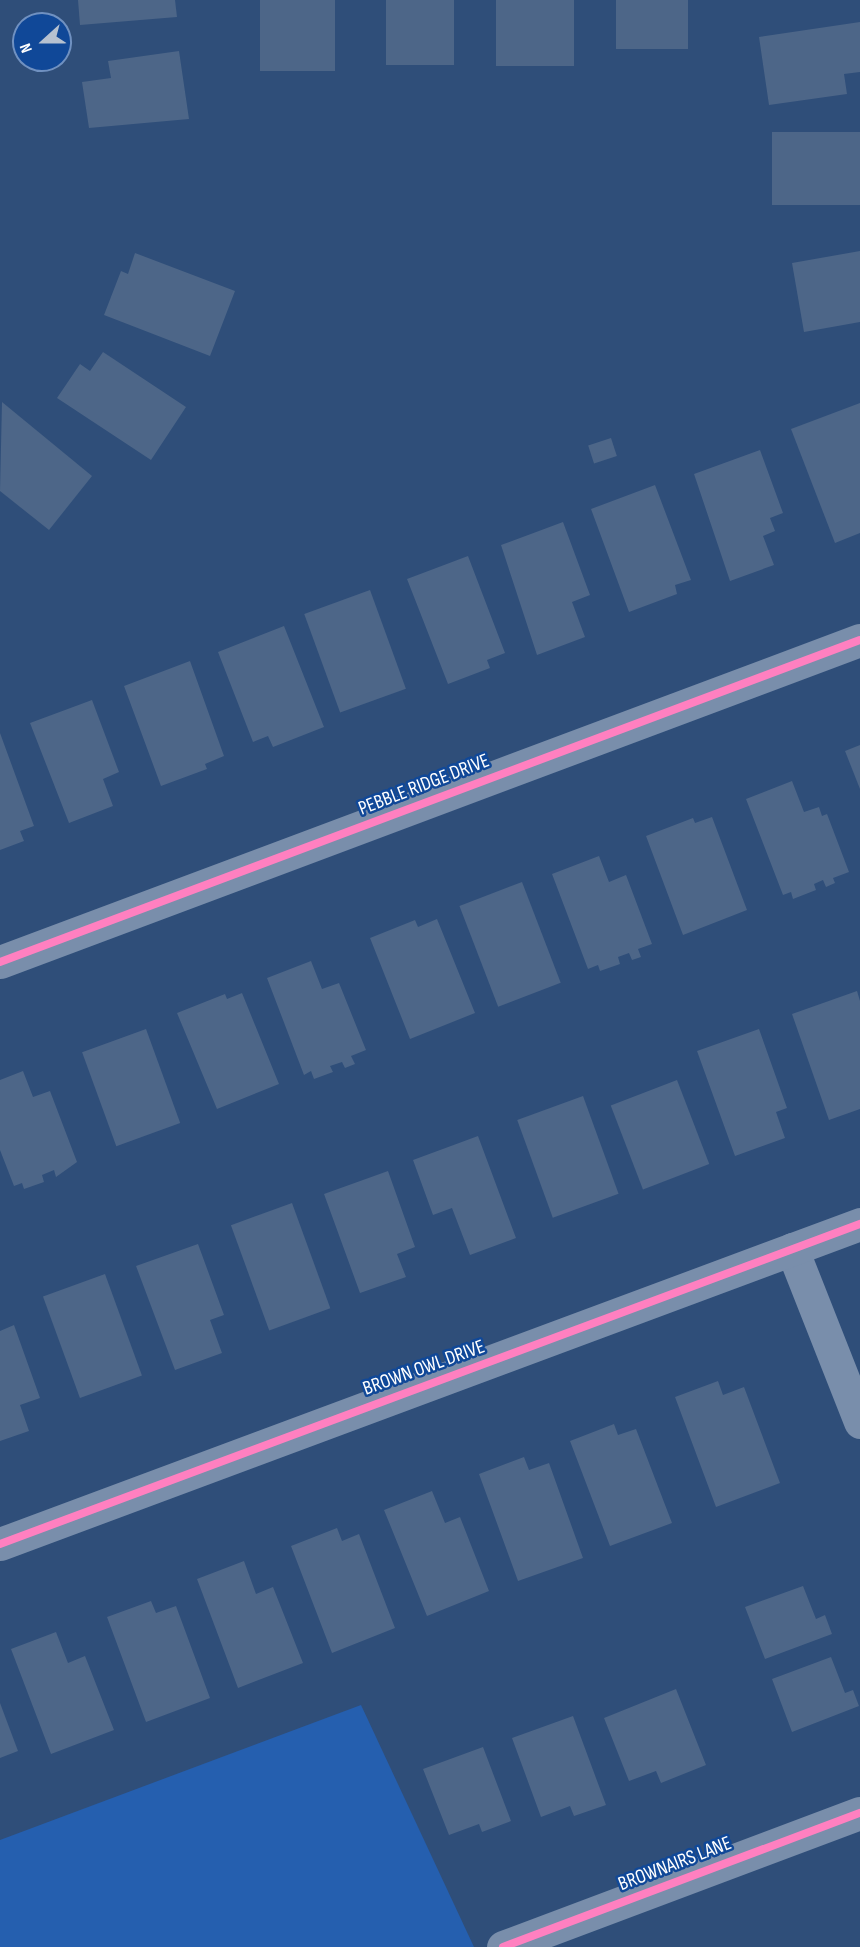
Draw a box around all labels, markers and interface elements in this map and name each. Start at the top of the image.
north arrow [12,12,72,72]
text: N [16,41,37,55]
street label: PEBBLE RIDGE DRIVE [355,749,493,821]
street label: BROWN OWL DRIVE [360,1335,488,1401]
street label: BROWNAIRS LANE [615,1831,735,1897]

